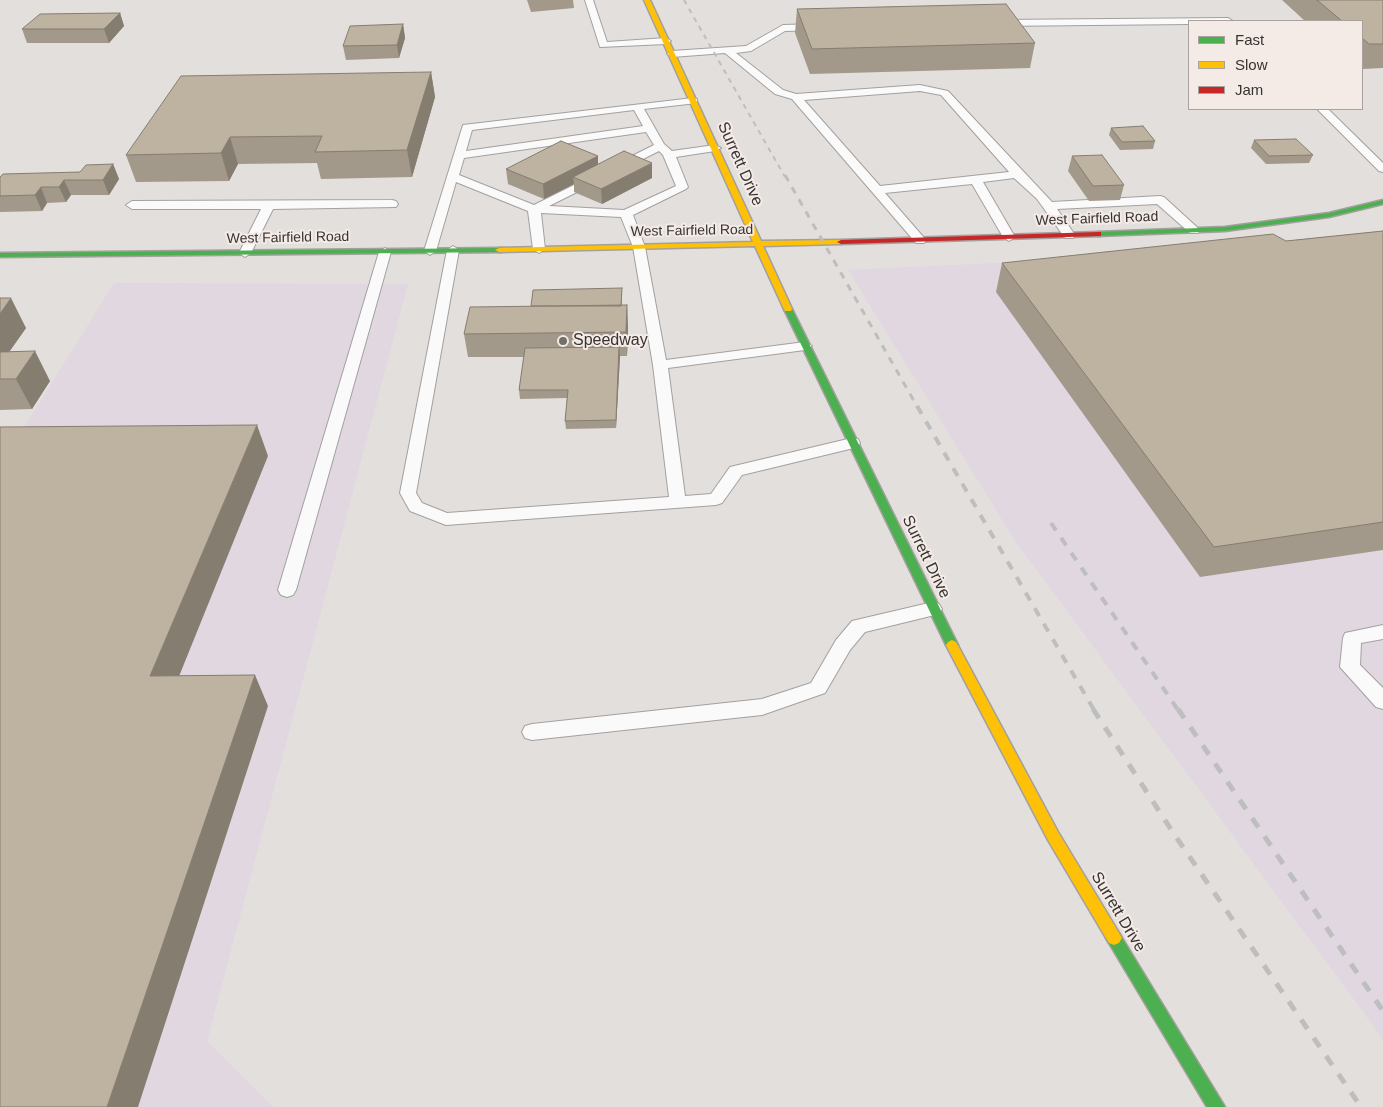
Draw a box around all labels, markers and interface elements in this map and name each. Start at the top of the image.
legend [1188,20,1363,110]
text: Fast [1235,31,1264,48]
text: Slow [1235,56,1268,73]
text: Jam [1235,81,1263,98]
street label: Surrett Drive [713,119,767,209]
street label: West Fairfield Road [1035,208,1159,230]
street label: West Fairfield Road [631,222,753,240]
street label: West Fairfield Road [227,229,349,247]
place label: Speedway [573,331,648,351]
marker: Speedway [557,335,569,347]
street label: Surrett Drive [898,512,954,602]
street label: Surrett Drive [1087,869,1149,955]

